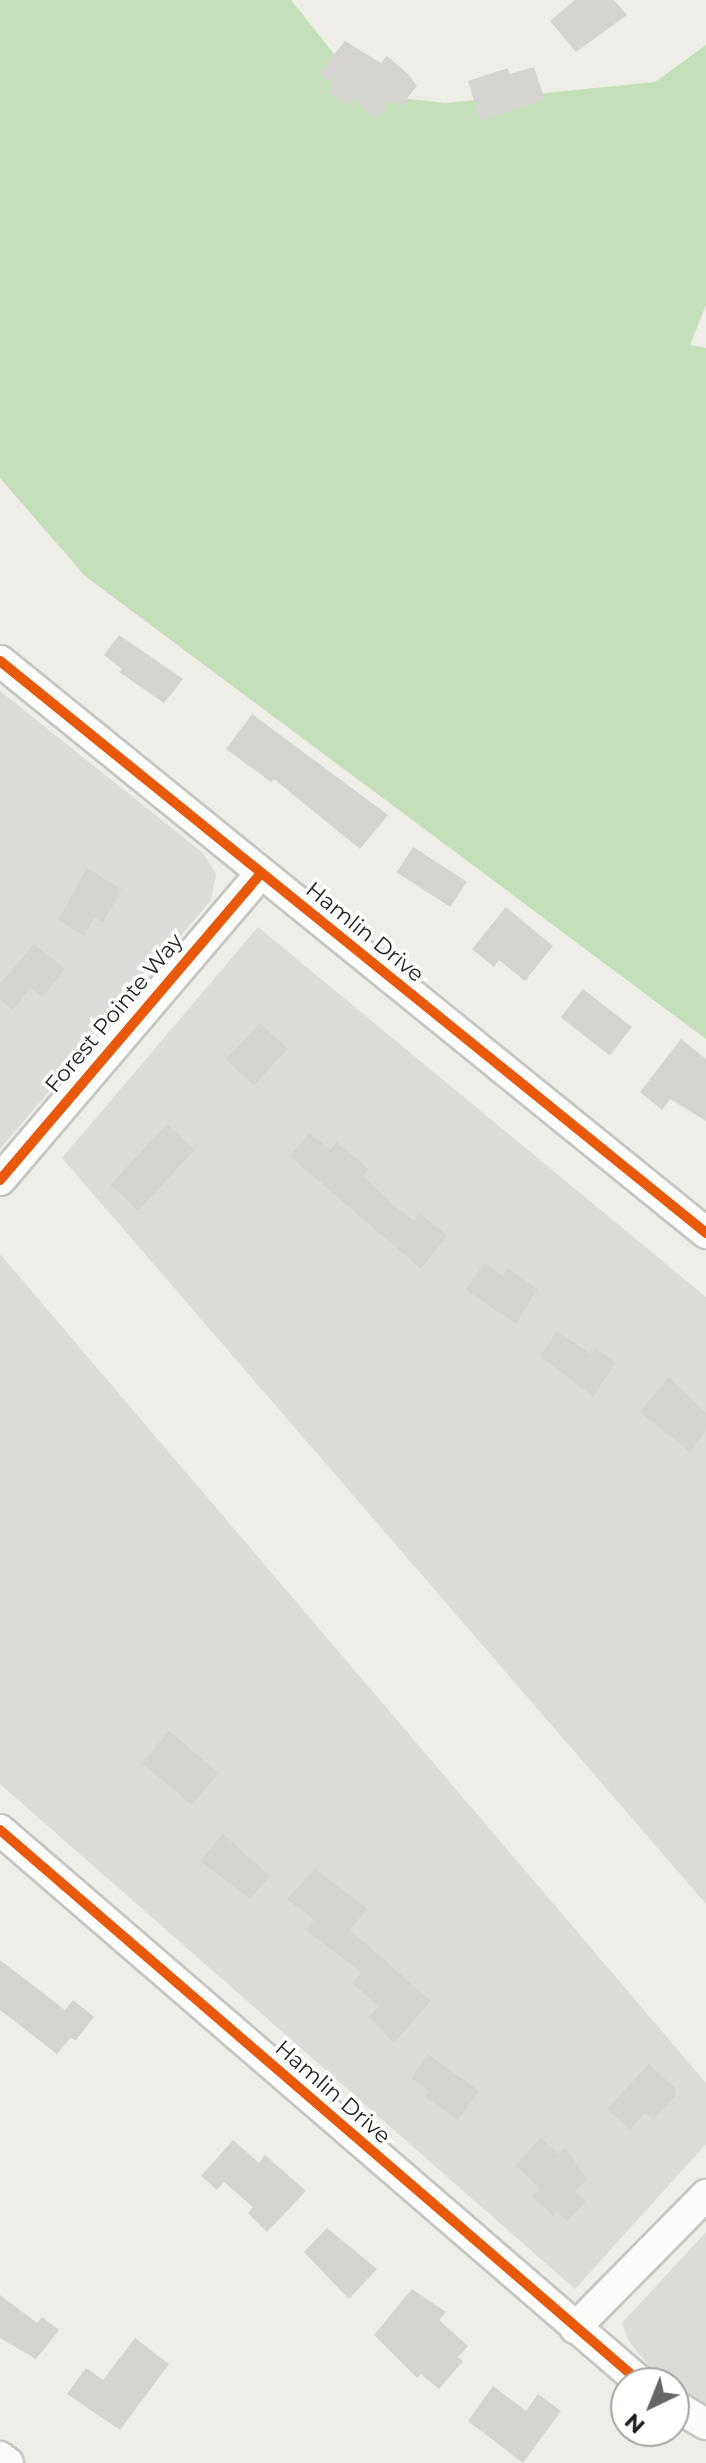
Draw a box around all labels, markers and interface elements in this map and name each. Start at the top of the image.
street label: Hamlin Drive [301,876,429,988]
street label: Forest Pointe Way [40,928,188,1098]
street label: Hamlin Drive [270,2035,396,2149]
north arrow [610,2367,690,2447]
text: N [619,2408,650,2439]

